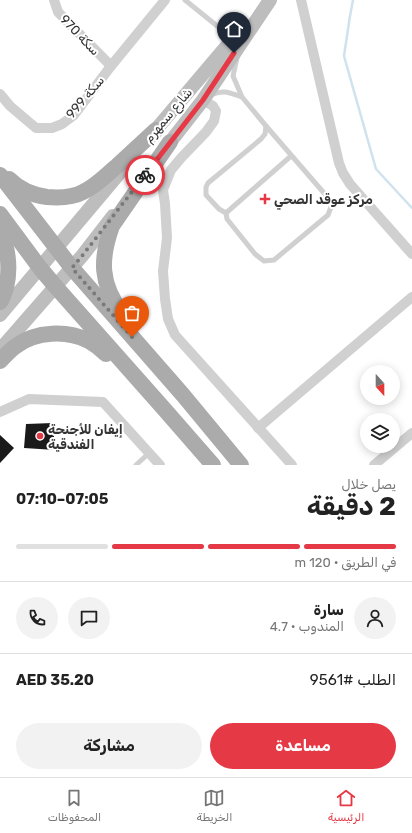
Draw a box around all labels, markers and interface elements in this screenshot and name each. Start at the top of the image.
street label: سكة 970 [57,12,103,58]
pin [217,12,251,53]
icon: home [223,18,245,40]
street label: سكة 999 [63,73,107,121]
street label: شارع سمهرم [141,85,197,147]
courier [125,155,165,195]
icon: bike [134,164,156,186]
place label: مركز عوقد الصحي [274,192,373,210]
marker: مركز عوقد الصحي [259,193,271,205]
pin [115,296,149,337]
icon: bag [121,302,143,324]
north arrow [360,365,400,405]
map controls [360,365,400,453]
button: layers [360,413,400,453]
place label: إيفان للأجنحة الفندقية [48,422,123,452]
marker: إيفان للأجنحة الفندقية [35,431,45,441]
text: يصل خلال [342,477,396,492]
text: 07:05–07:10 [16,490,108,508]
text: 2 دقيقة [307,491,396,522]
text: في الطريق · 120 m [295,555,396,570]
button: phone [16,597,58,639]
button: chat [68,597,110,639]
button: person [354,597,396,639]
text: سارة [314,601,344,619]
text: المندوب · 4.7 [270,619,344,634]
text: AED 35.20 [16,671,94,689]
text: الطلب #9561 [310,671,396,689]
button: مشاركة [16,723,202,769]
button: مساعدة [210,723,396,769]
tab: المحفوظات [48,787,101,824]
tab: الخريطة [197,787,232,824]
tab: الرئيسية [328,787,364,824]

